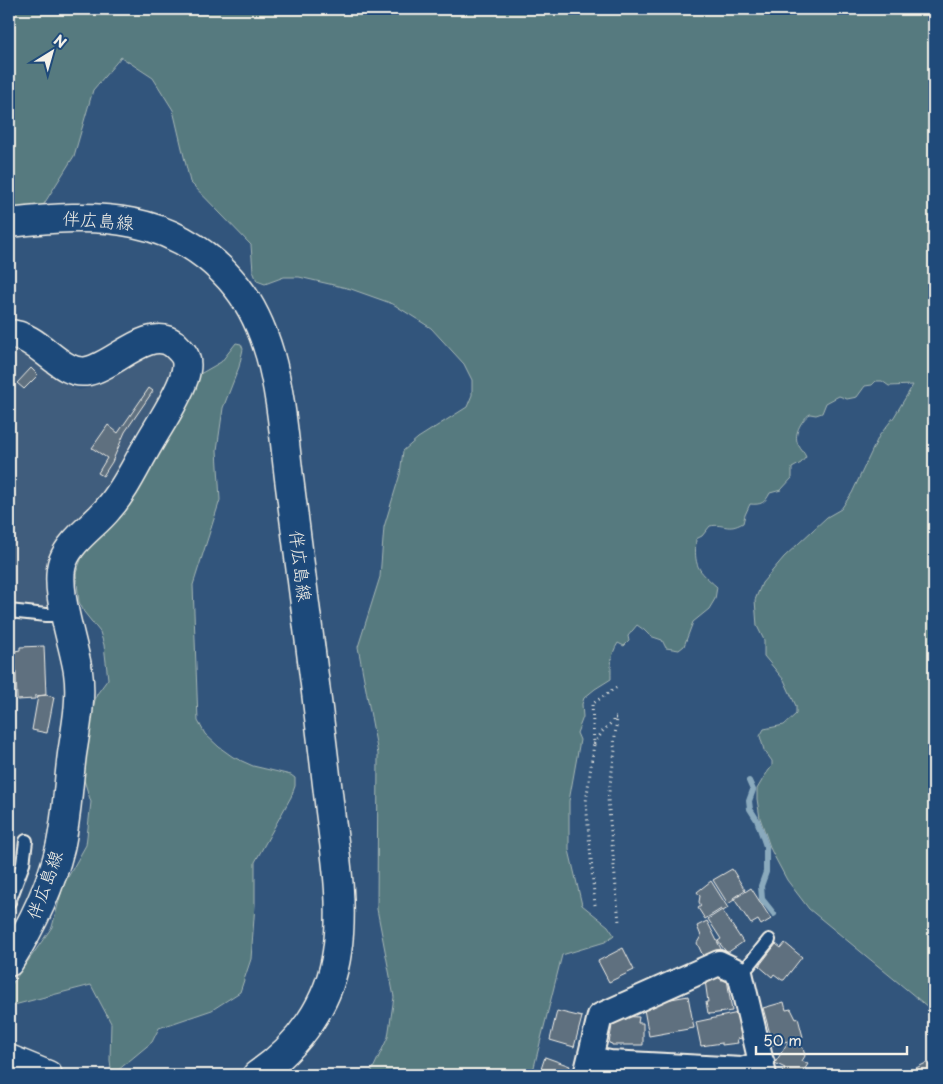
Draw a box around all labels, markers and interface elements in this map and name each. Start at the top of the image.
north arrow [28,28,78,78]
text: N [49,29,71,53]
street label: 伴広島線 [61,204,135,235]
street label: 伴広島線 [284,528,319,603]
street label: 伴広島線 [19,846,69,923]
scale bar [756,1024,907,1056]
text: 50 m [763,1028,802,1051]

